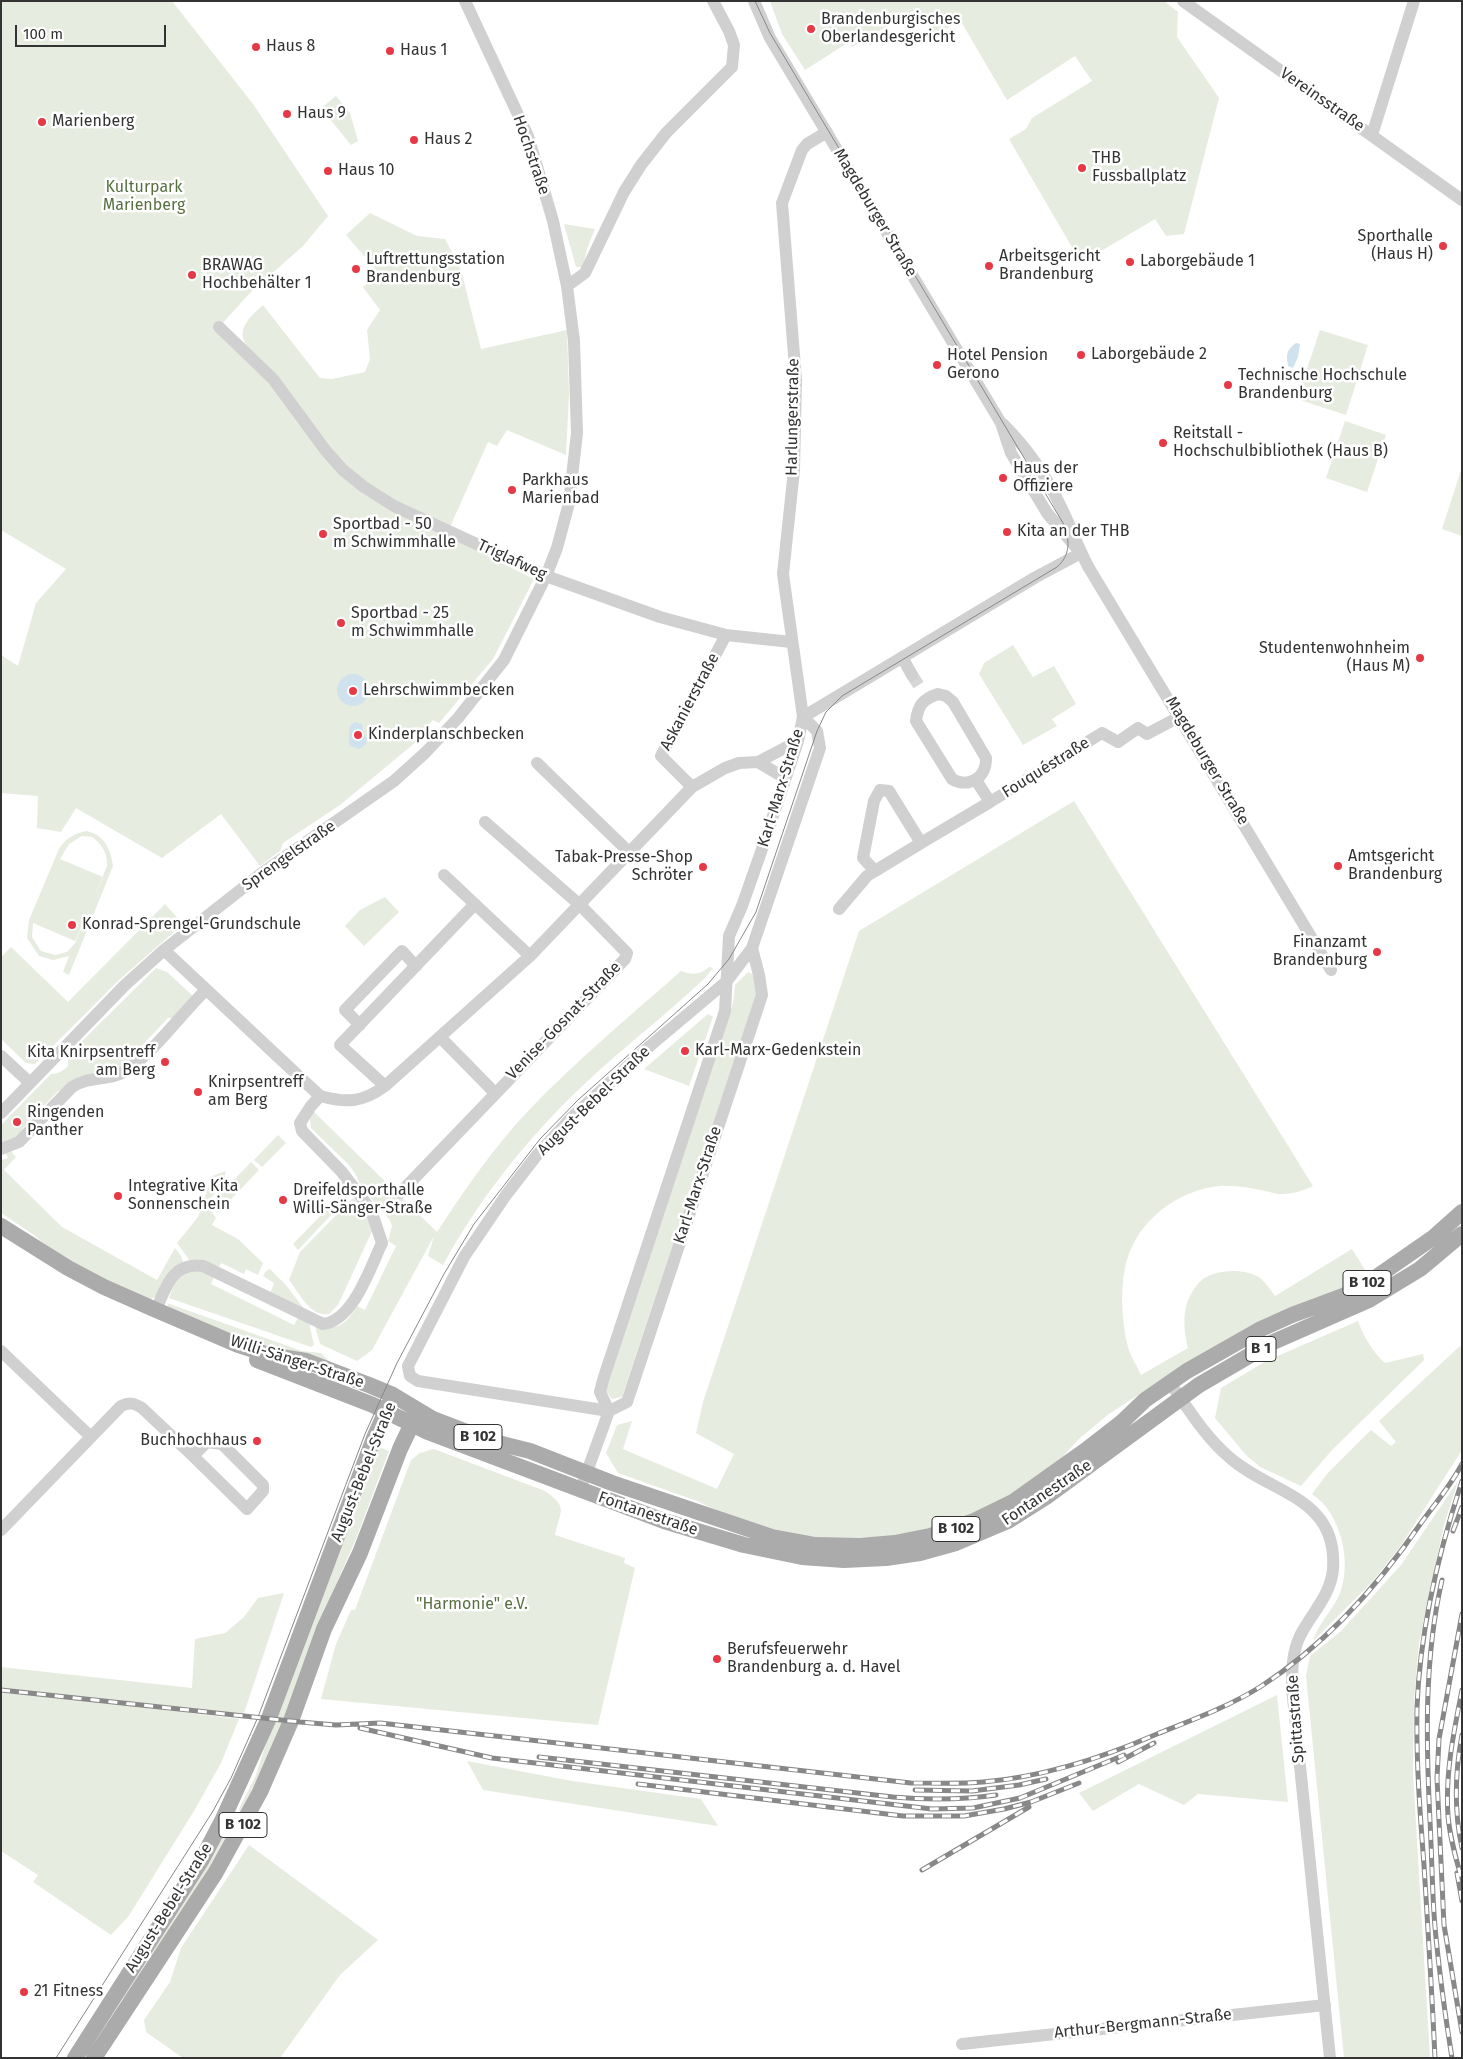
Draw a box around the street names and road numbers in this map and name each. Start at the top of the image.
street label: Vereinsstraße [1276,64,1368,136]
street label: Hochstraße [508,113,554,197]
street label: Magdeburger Straße [829,145,921,281]
street label: Harlungerstraße [782,358,804,476]
street label: Triglafweg [474,536,550,584]
street label: Askanierstraße [656,650,724,754]
street label: Magdeburger Straße [1161,693,1253,829]
street label: Karl-Marx-Straße [754,727,808,849]
street label: Fouquéstraße [999,734,1093,802]
street label: Sprengelstraße [239,817,339,895]
street label: Venise-Gosnat-Straße [503,958,625,1084]
street label: August-Bebel-Straße [534,1042,654,1160]
street label: Karl-Marx-Straße [670,1124,726,1246]
road number: B 102 [1343,1270,1391,1296]
street label: Willi-Sänger-Straße [228,1331,366,1393]
road number: B 1 [1246,1336,1276,1362]
street label: August-Bebel-Straße [327,1399,401,1545]
road number: B 102 [454,1424,502,1450]
street label: Fontanestraße [998,1456,1096,1530]
street label: Fontanestraße [596,1488,700,1540]
road number: B 102 [932,1516,980,1542]
street label: Spittastraße [1283,1674,1309,1764]
road number: B 102 [219,1812,267,1838]
street label: August-Bebel-Straße [121,1840,217,1976]
street label: Arthur-Bergmann-Straße [1053,2005,1233,2043]

